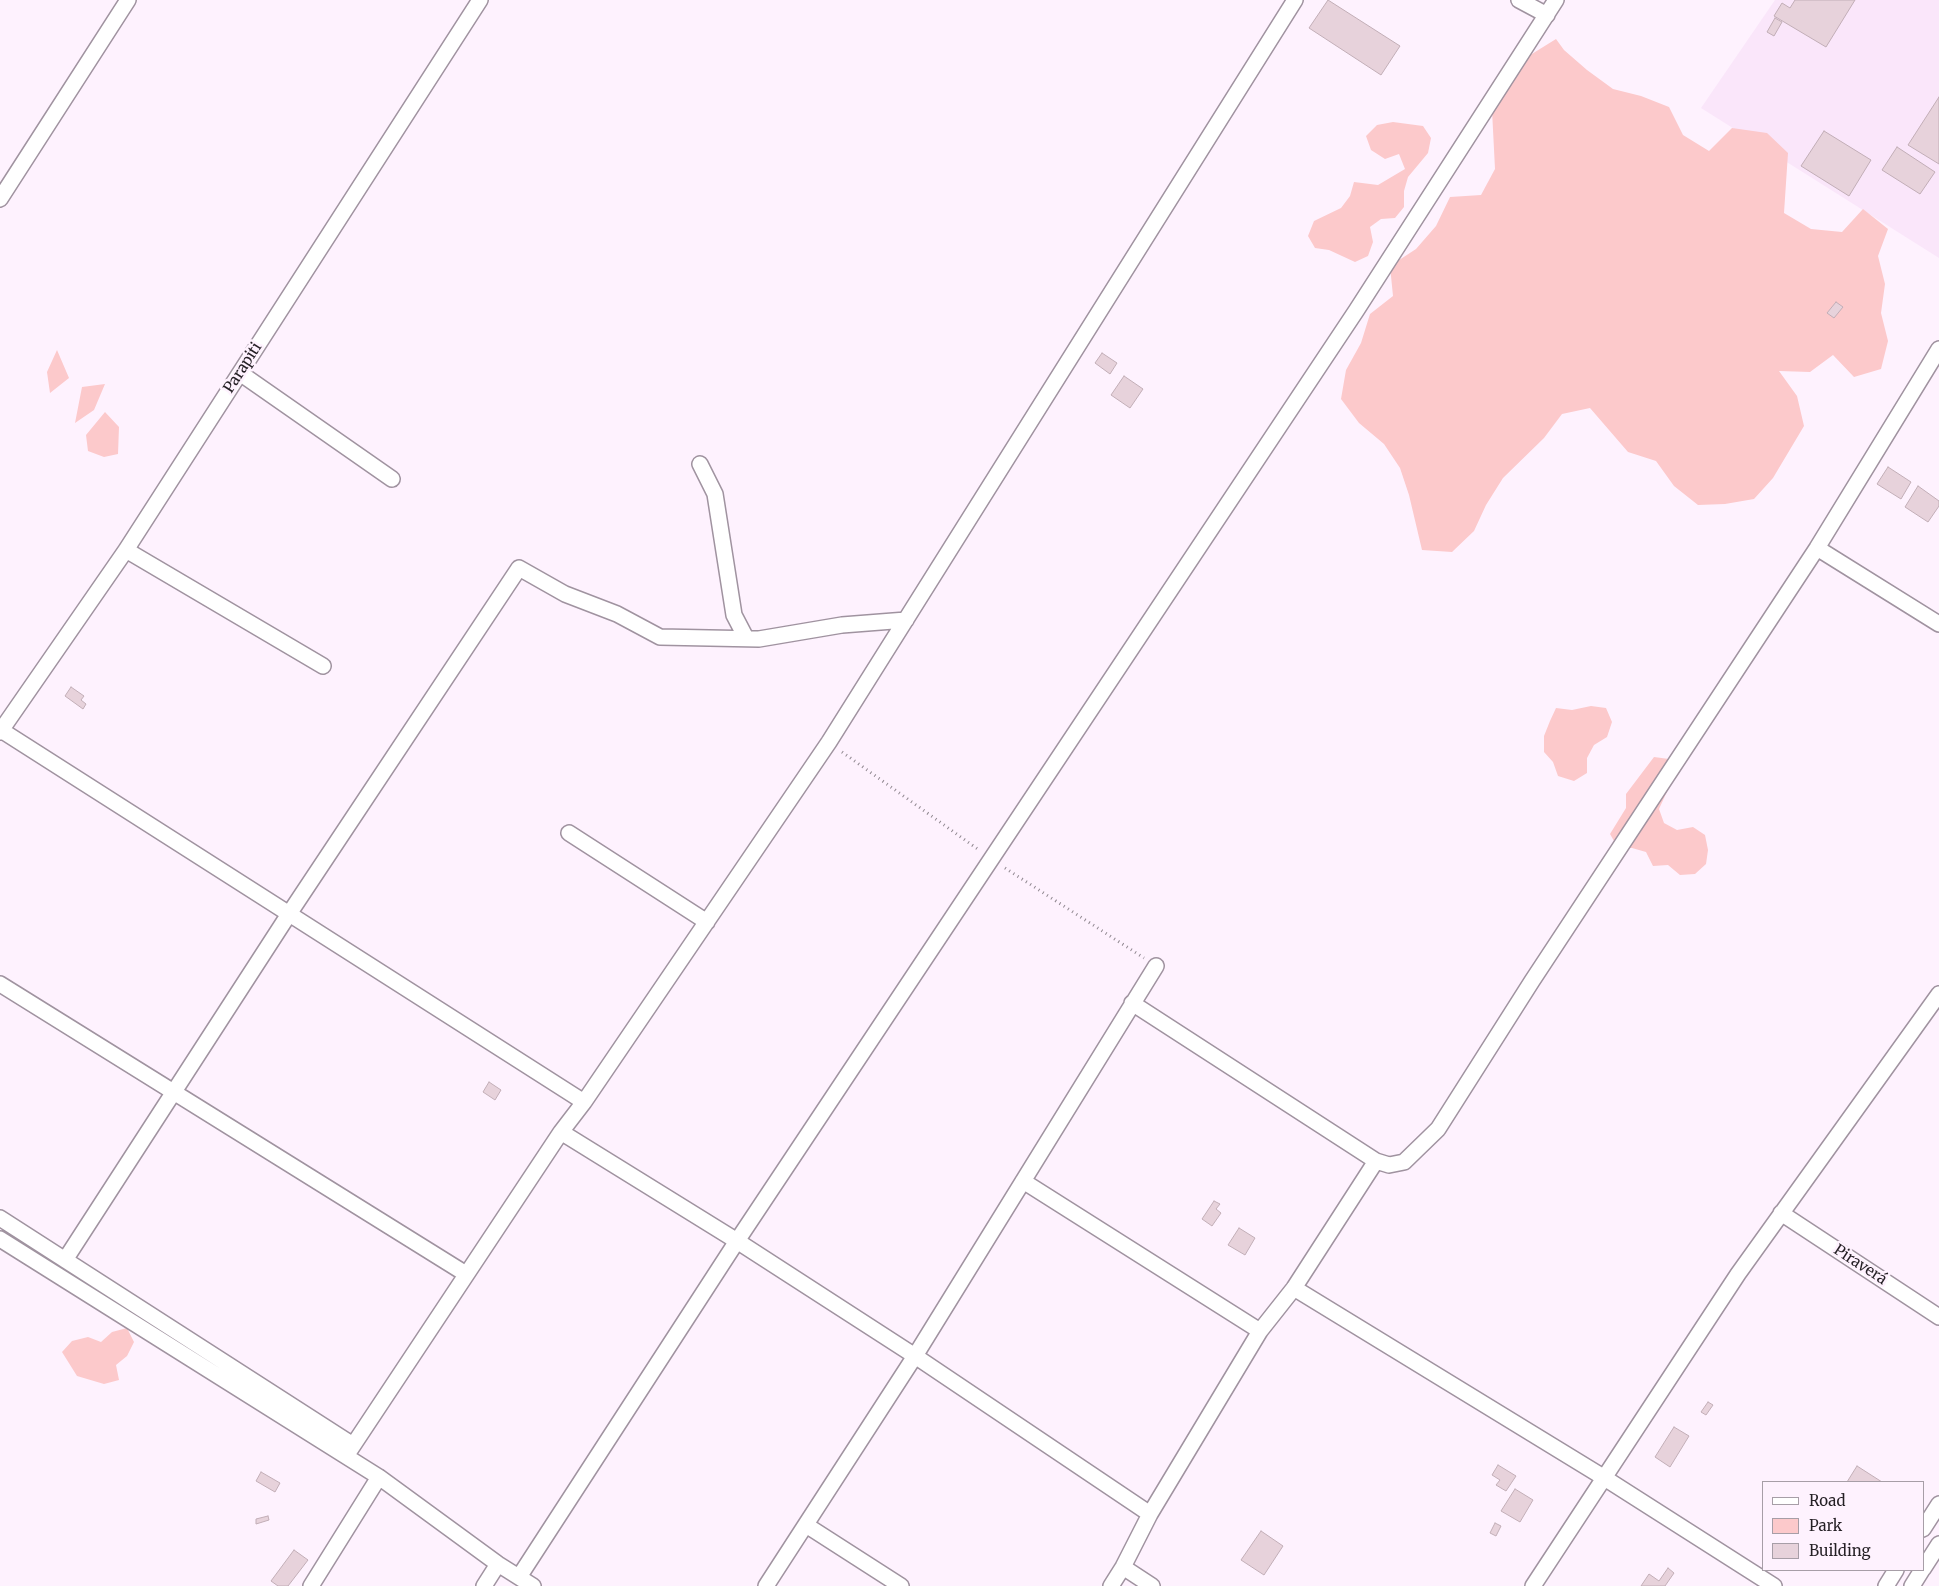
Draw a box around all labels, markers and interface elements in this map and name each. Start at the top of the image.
street label: Parapiti [220,339,266,397]
street label: Piraverá [1830,1241,1890,1289]
legend [1762,1481,1924,1571]
text: Road [1809,1491,1845,1510]
text: Park [1809,1516,1842,1535]
text: Building [1809,1541,1871,1560]

